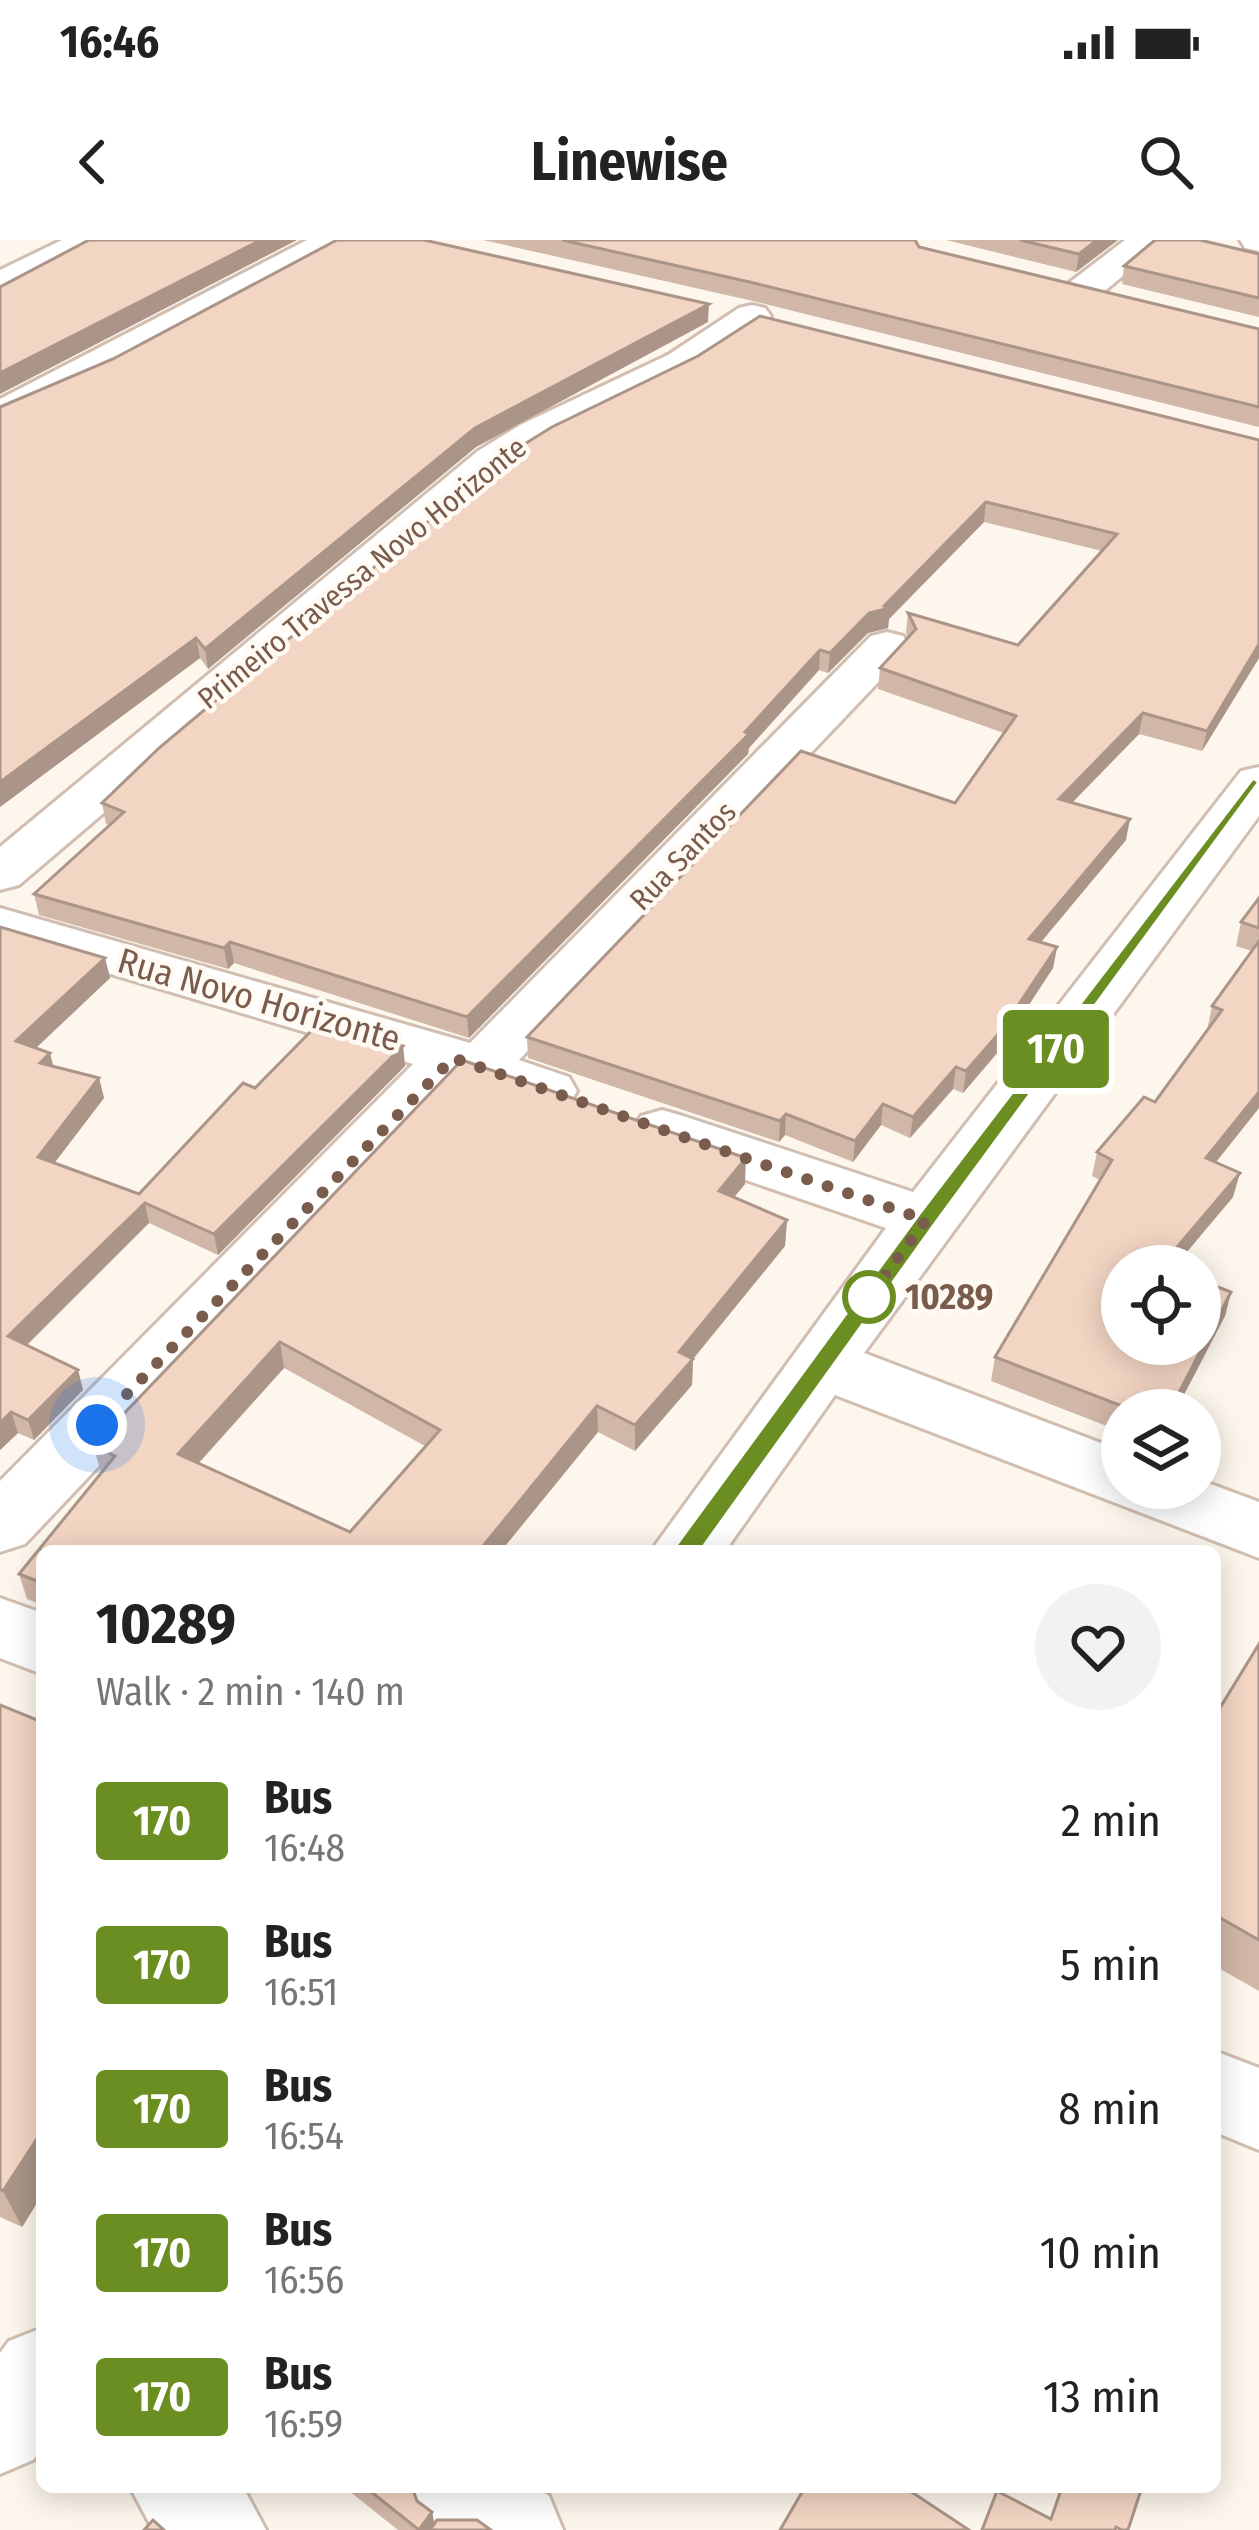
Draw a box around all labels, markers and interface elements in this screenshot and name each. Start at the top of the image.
text: 16:46 [60,15,159,69]
icon: back [60,129,126,195]
icon: search [1133,129,1199,195]
text: Linewise [531,130,728,194]
street label: Primeiro Travessa Novo Horizonte [191,429,533,717]
street label: Rua Santos [622,794,744,918]
street label: Rua Novo Horizonte [113,939,405,1061]
line badge: 170 [987,1010,1125,1088]
text: 170 [1027,1024,1085,1074]
map controls [1101,1245,1221,1509]
button: locate [1101,1245,1221,1365]
marker: 10289 [844,1272,894,1322]
place label: 10289 [905,1275,993,1319]
button: layers [1101,1389,1221,1509]
your location [67,1395,127,1455]
button: heart [1035,1584,1161,1710]
text: 10289 [96,1590,236,1658]
text: Walk · 2 min · 140 m [96,1669,405,1715]
text: Bus [264,1771,332,1825]
text: 2 min [1061,1794,1161,1848]
text: 170 [133,1796,191,1846]
text: 16:48 [264,1825,345,1871]
text: Bus [264,1915,332,1969]
text: 5 min [1060,1938,1161,1992]
text: 170 [133,1940,191,1990]
text: 16:51 [264,1969,338,2015]
text: Bus [264,2059,332,2113]
text: 8 min [1058,2082,1161,2136]
text: 170 [133,2084,191,2134]
text: 16:54 [264,2113,344,2159]
text: Bus [264,2203,332,2257]
text: 10 min [1040,2226,1161,2280]
text: 170 [133,2228,191,2278]
text: 16:56 [264,2257,344,2303]
text: Bus [264,2347,332,2401]
text: 13 min [1043,2370,1161,2424]
text: 170 [133,2372,191,2422]
text: 16:59 [264,2401,343,2447]

